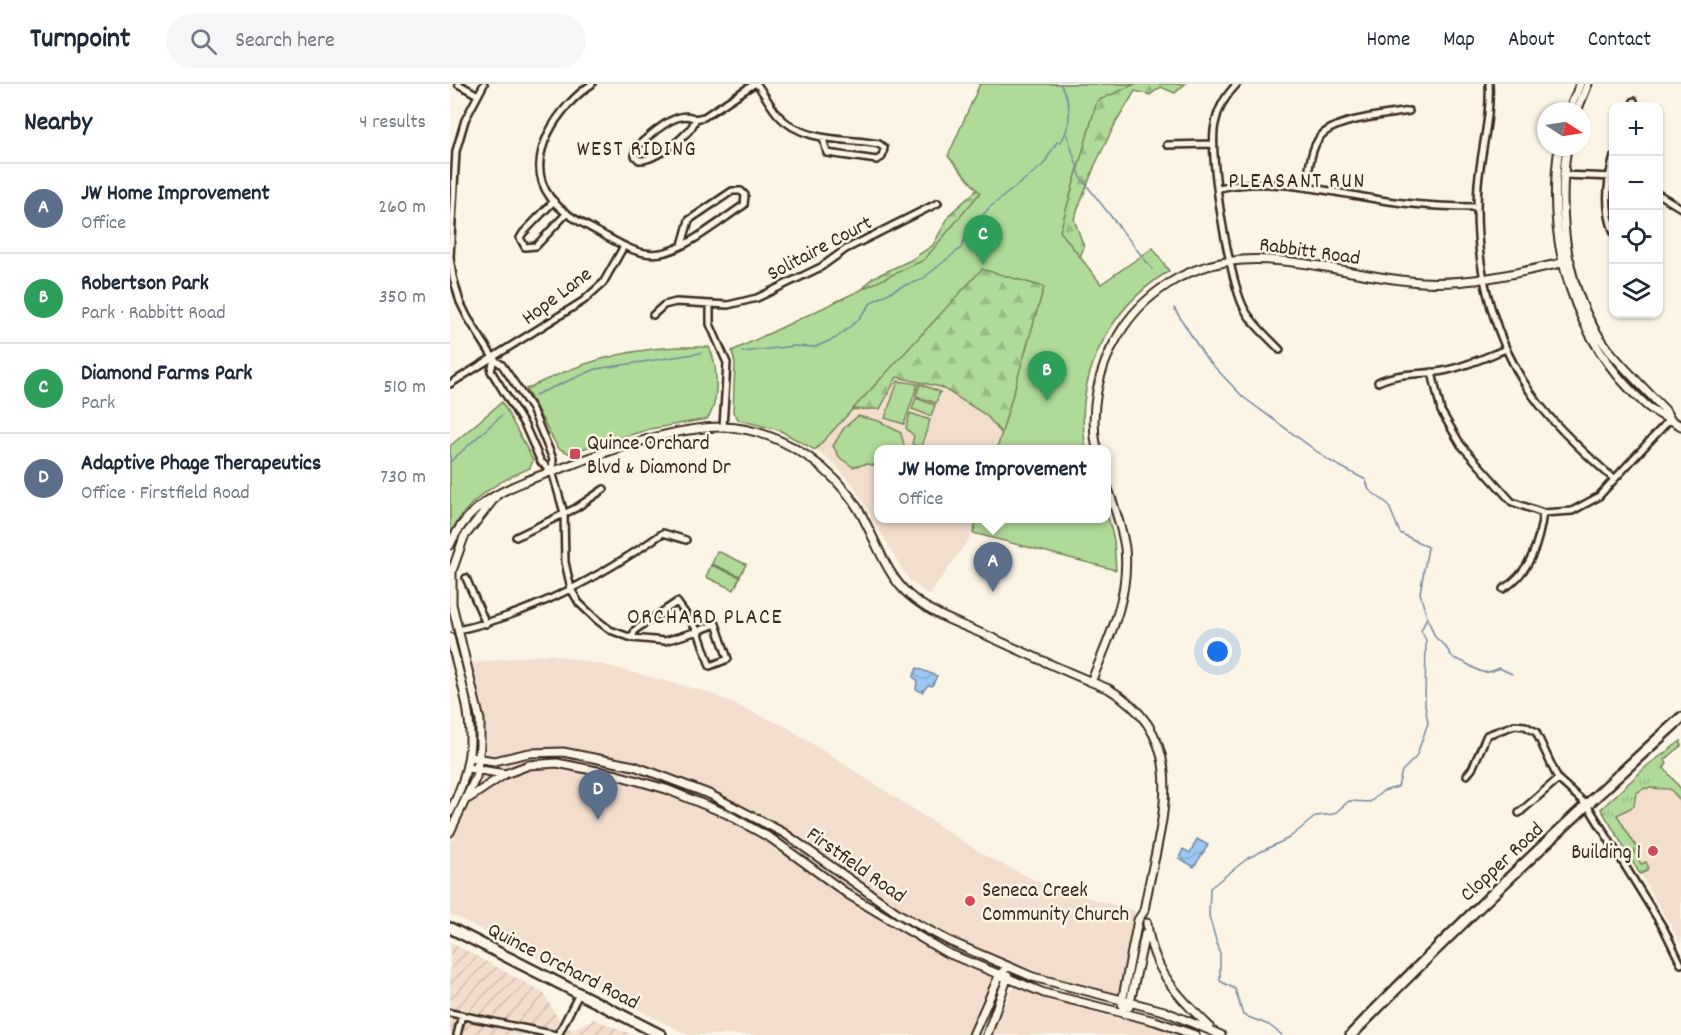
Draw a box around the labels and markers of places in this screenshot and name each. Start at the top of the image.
pin: C [964,216,1002,265]
pin: B [1028,352,1066,401]
place label: Quince Orchard Blvd & Diamond Dr [587,430,731,484]
marker: Quince Orchard Blvd & Diamond Dr [568,447,582,461]
pin: A [974,542,1012,592]
pin: D [578,770,618,820]
place label: Building 1 [1571,839,1641,869]
marker: Building 1 [1646,844,1660,858]
place label: Seneca Creek Community Church [982,877,1129,931]
marker: Seneca Creek Community Church [963,894,977,908]

